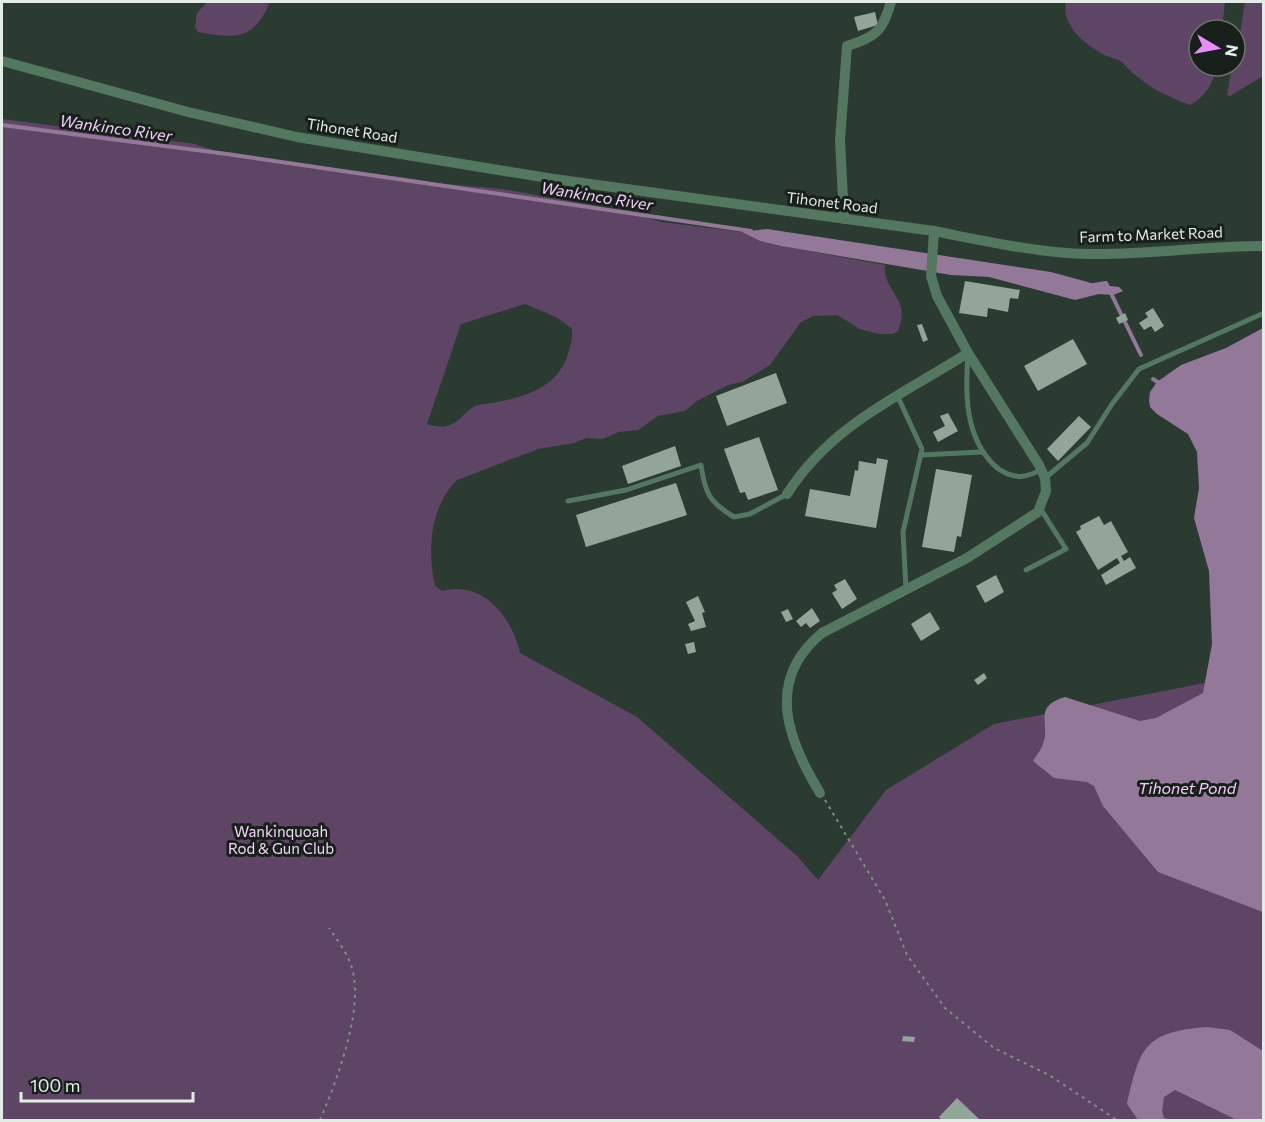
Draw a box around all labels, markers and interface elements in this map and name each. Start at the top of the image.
north arrow [1187,18,1247,78]
text: N [1222,43,1243,58]
water label: Wankinco River [59,110,174,145]
street label: Tihonet Road [306,114,399,146]
water label: Wankinco River [540,177,655,214]
street label: Tihonet Road [786,187,879,217]
street label: Farm to Market Road [1079,222,1223,246]
water label: Tihonet Pond [1138,778,1237,797]
park label: Wankinquoah Rod & Gun Club [228,822,334,857]
scale bar [21,1065,194,1103]
text: 100 m [30,1074,80,1096]

